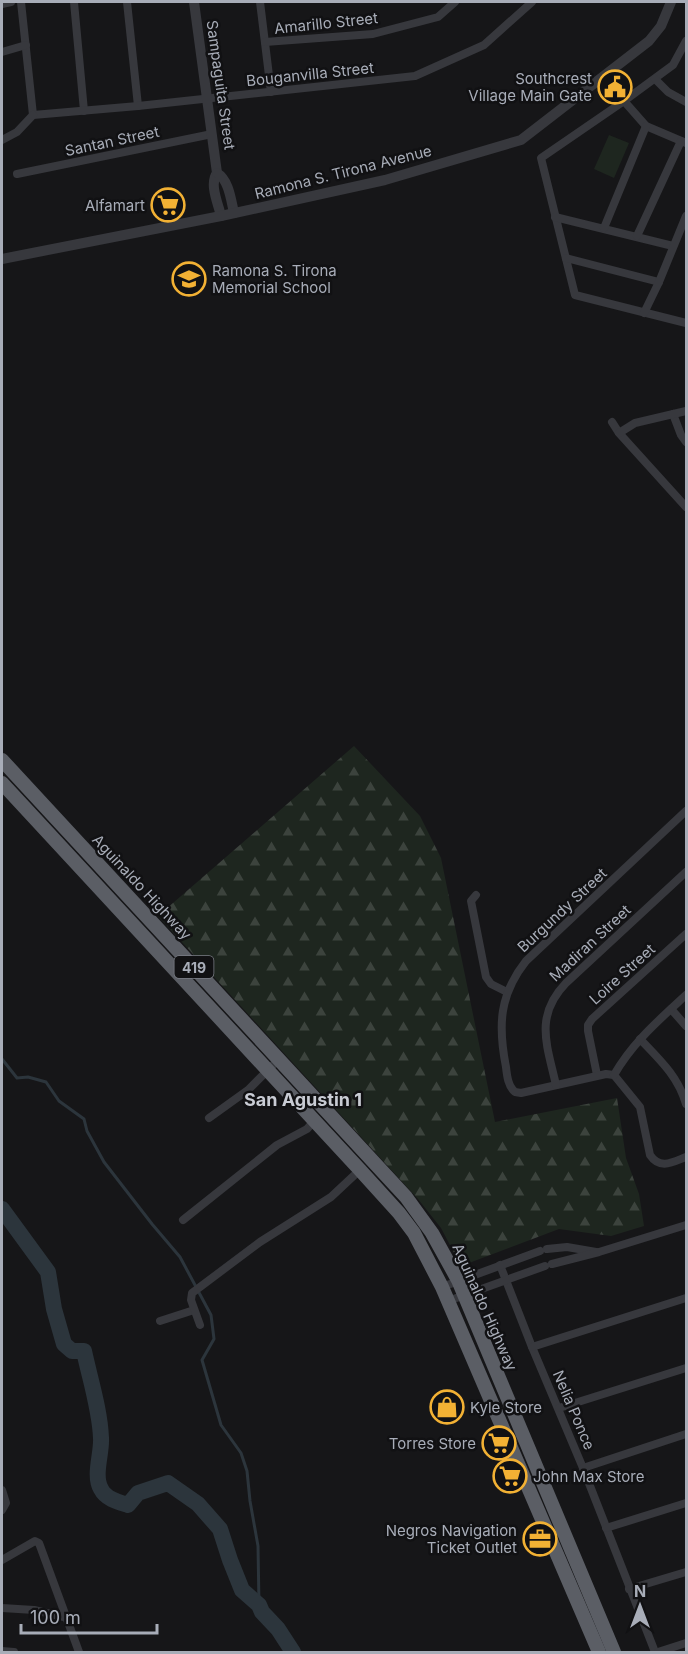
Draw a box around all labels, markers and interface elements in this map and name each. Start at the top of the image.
street label: Amarillo Street [273,8,379,38]
street label: Sampaguita Street [203,19,240,151]
street label: Bouganvilla Street [245,58,375,90]
place label: Southcrest Village Main Gate [468,69,592,105]
public building icon: Southcrest Village Main Gate [597,69,633,105]
street label: Santan Street [63,122,161,160]
street label: Ramona S. Tirona Avenue [253,141,433,203]
supermarket icon: Alfamart [150,187,186,223]
place label: Alfamart [85,196,145,215]
school or university icon: Ramona S. Tirona Memorial School [171,261,207,297]
place label: Ramona S. Tirona Memorial School [212,261,337,297]
street label: Aguinaldo Highway [88,830,196,944]
street label: Burgundy Street [513,864,611,956]
street label: Madiran Street [545,900,635,986]
street label: Loire Street [585,940,659,1008]
road number: 419 [174,956,214,978]
district label: San Agustin 1 [244,1089,362,1110]
street label: Aguinaldo Highway [448,1241,522,1374]
street label: Nelia Ponce [549,1367,599,1453]
shop icon: Kyle Store [429,1389,465,1425]
place label: Kyle Store [470,1398,542,1417]
supermarket icon: Torres Store [481,1425,517,1461]
place label: Torres Store [389,1434,476,1453]
supermarket icon: John Max Store [492,1458,528,1494]
place label: John Max Store [533,1467,644,1486]
place label: Negros Navigation Ticket Outlet [386,1521,517,1557]
office icon: Negros Navigation Ticket Outlet [522,1521,558,1557]
north arrow [610,1576,670,1636]
text: N [634,1581,646,1601]
scale bar [21,1597,158,1635]
text: 100 m [30,1607,81,1628]

